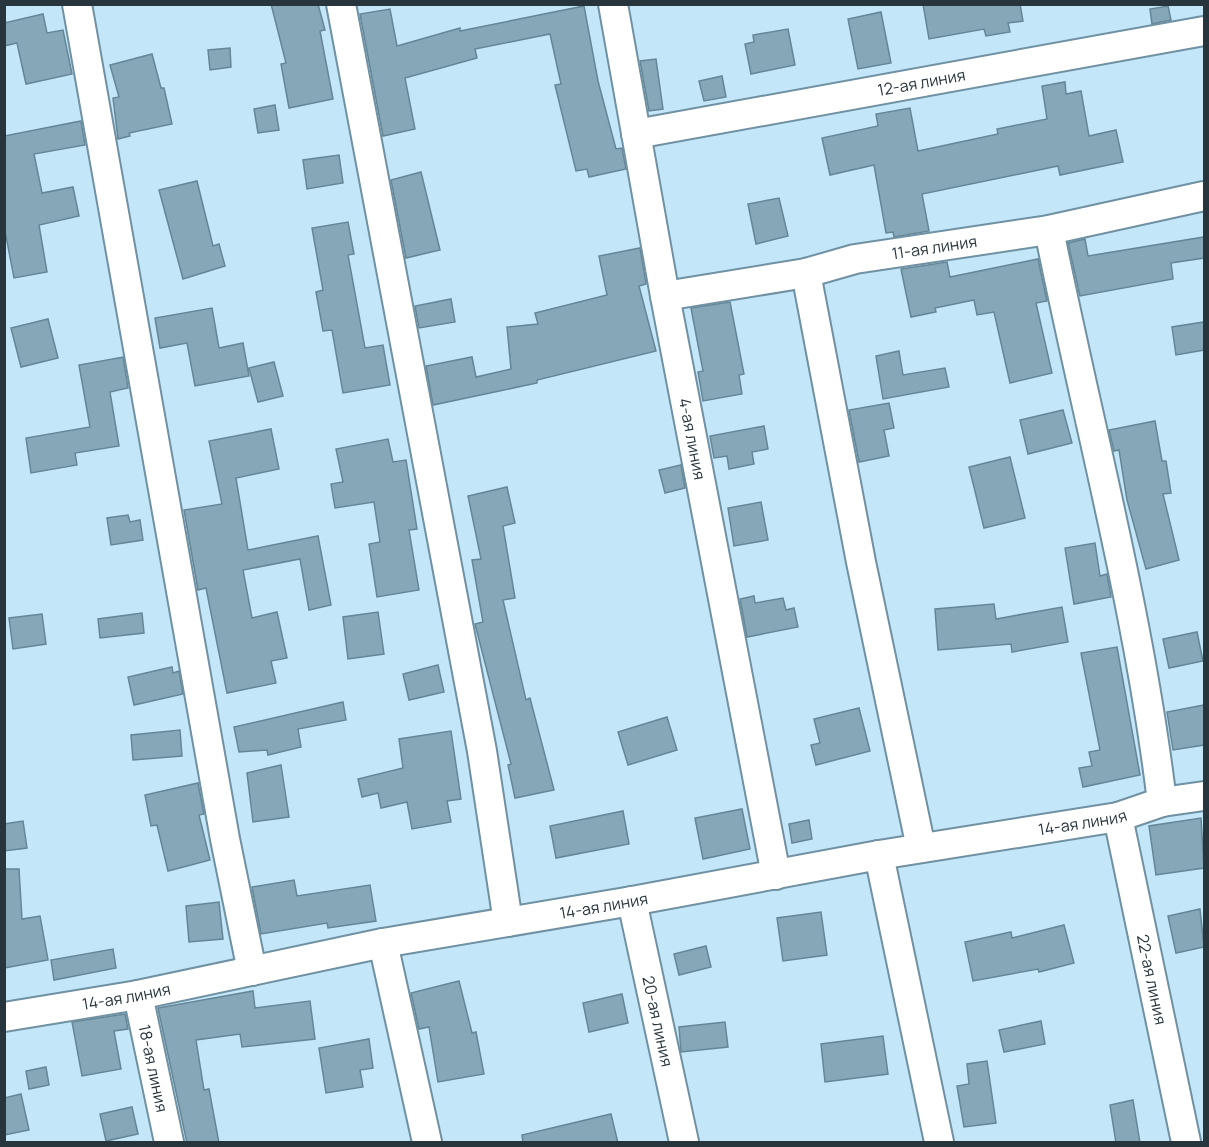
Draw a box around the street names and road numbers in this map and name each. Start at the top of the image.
street label: 12-ая линия [876,64,967,101]
street label: 11-ая линия [890,230,978,264]
street label: 4-ая линия [674,396,711,482]
street label: 14-ая линия [1037,804,1130,841]
street label: 14-ая линия [558,887,650,924]
street label: 22-ая линия [1132,932,1172,1027]
street label: 20-ая линия [637,974,678,1069]
street label: 14-ая линия [81,977,172,1015]
street label: 18-ая линия [134,1023,173,1114]

